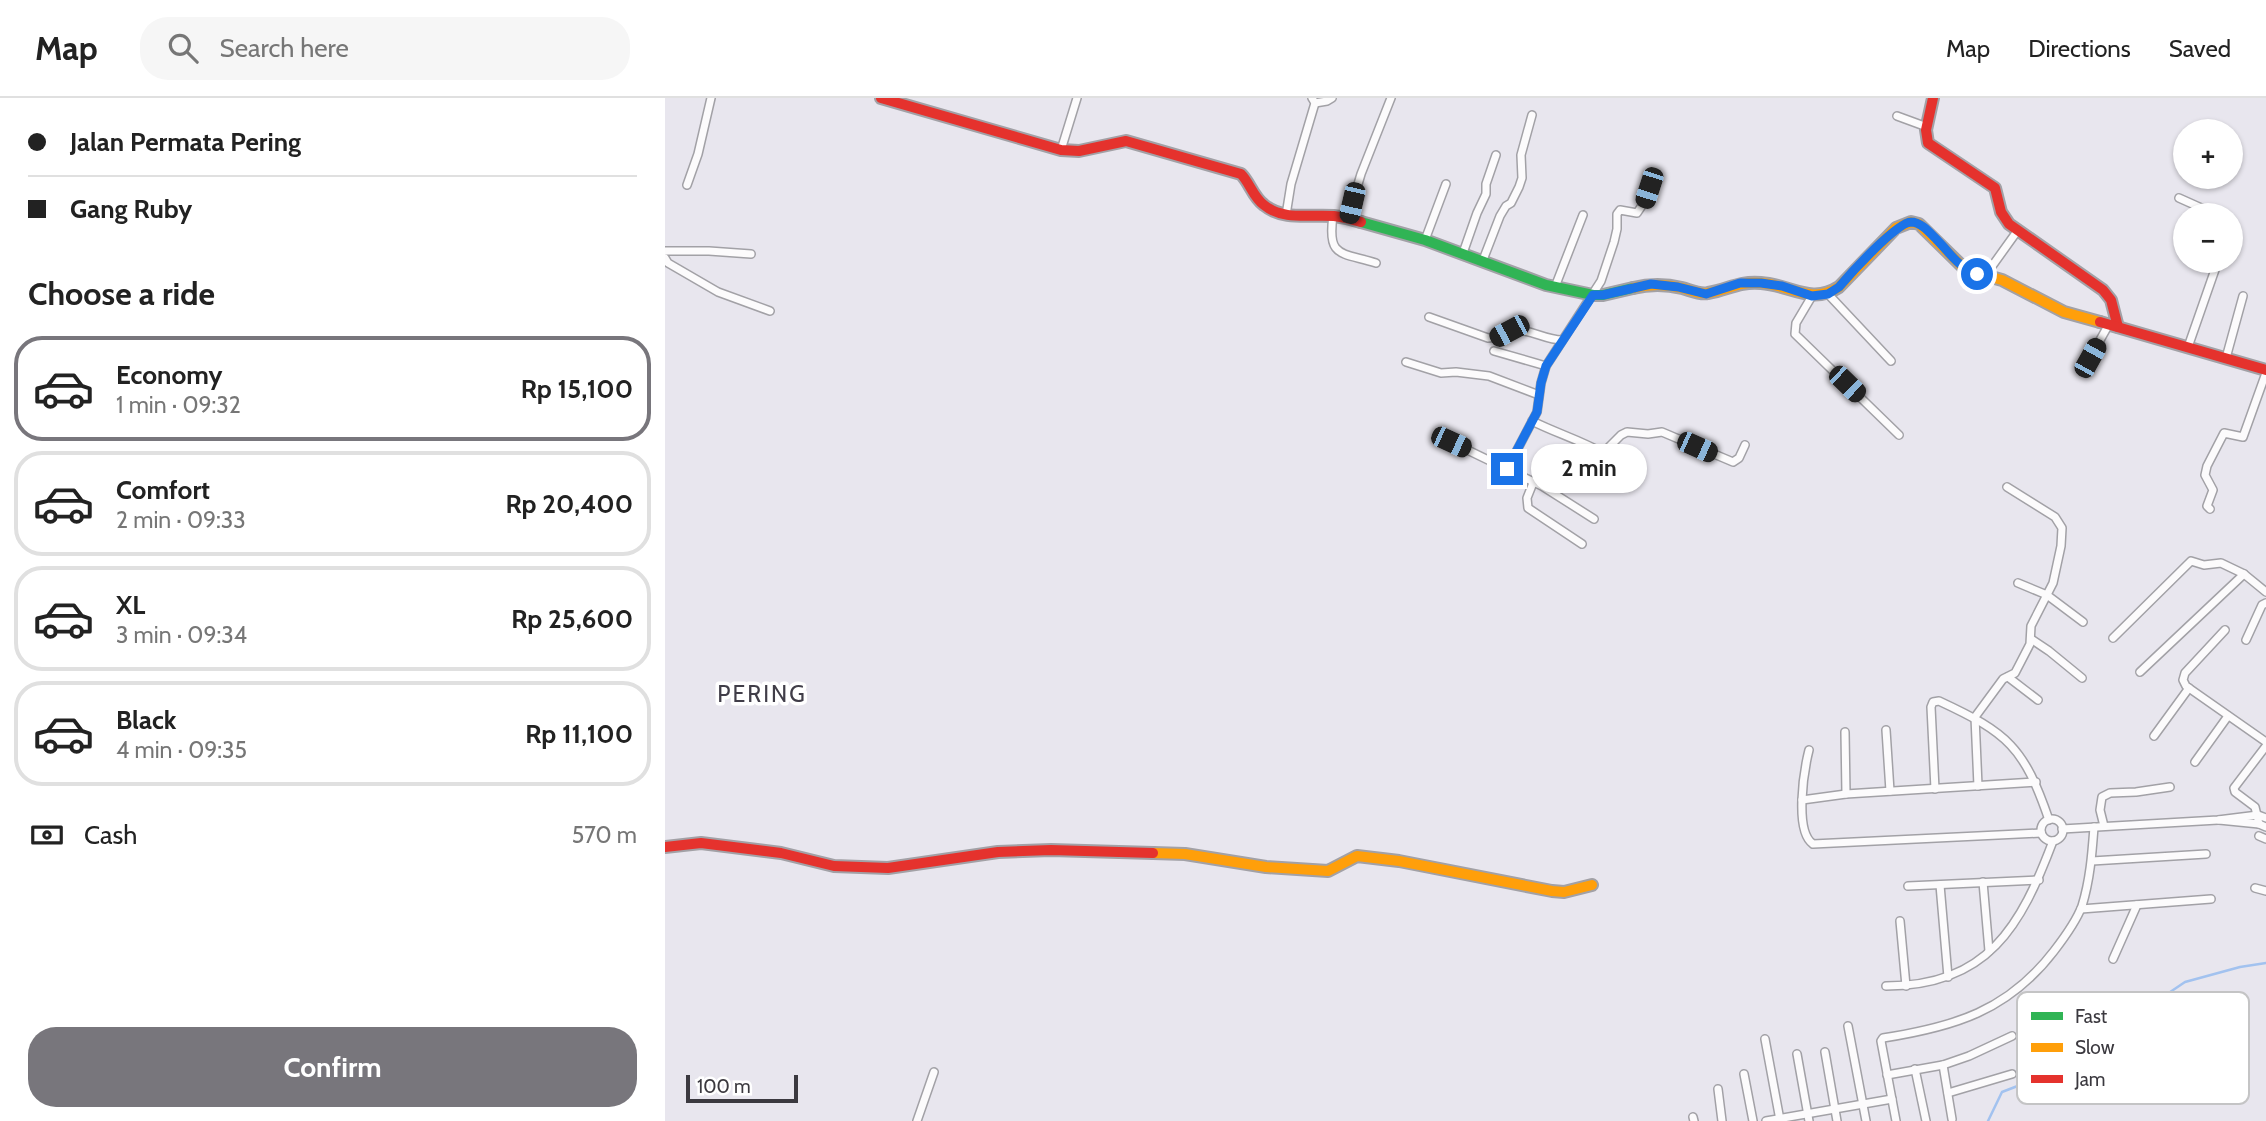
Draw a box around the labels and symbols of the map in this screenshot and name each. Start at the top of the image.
car [1633,165,1666,211]
car [1338,180,1367,226]
route start [1961,258,1993,290]
car [1486,312,1533,350]
car [2071,335,2110,381]
car [1825,362,1870,406]
car [1428,424,1475,460]
car [1674,429,1721,465]
callout: 2 min [1531,444,1647,494]
route end [1491,453,1523,485]
district label: PERING [717,680,807,708]
legend [2017,992,2249,1104]
text: Fast [2075,1005,2108,1028]
text: Slow [2075,1036,2115,1059]
text: Jam [2074,1068,2105,1091]
scale bar [686,1072,798,1104]

